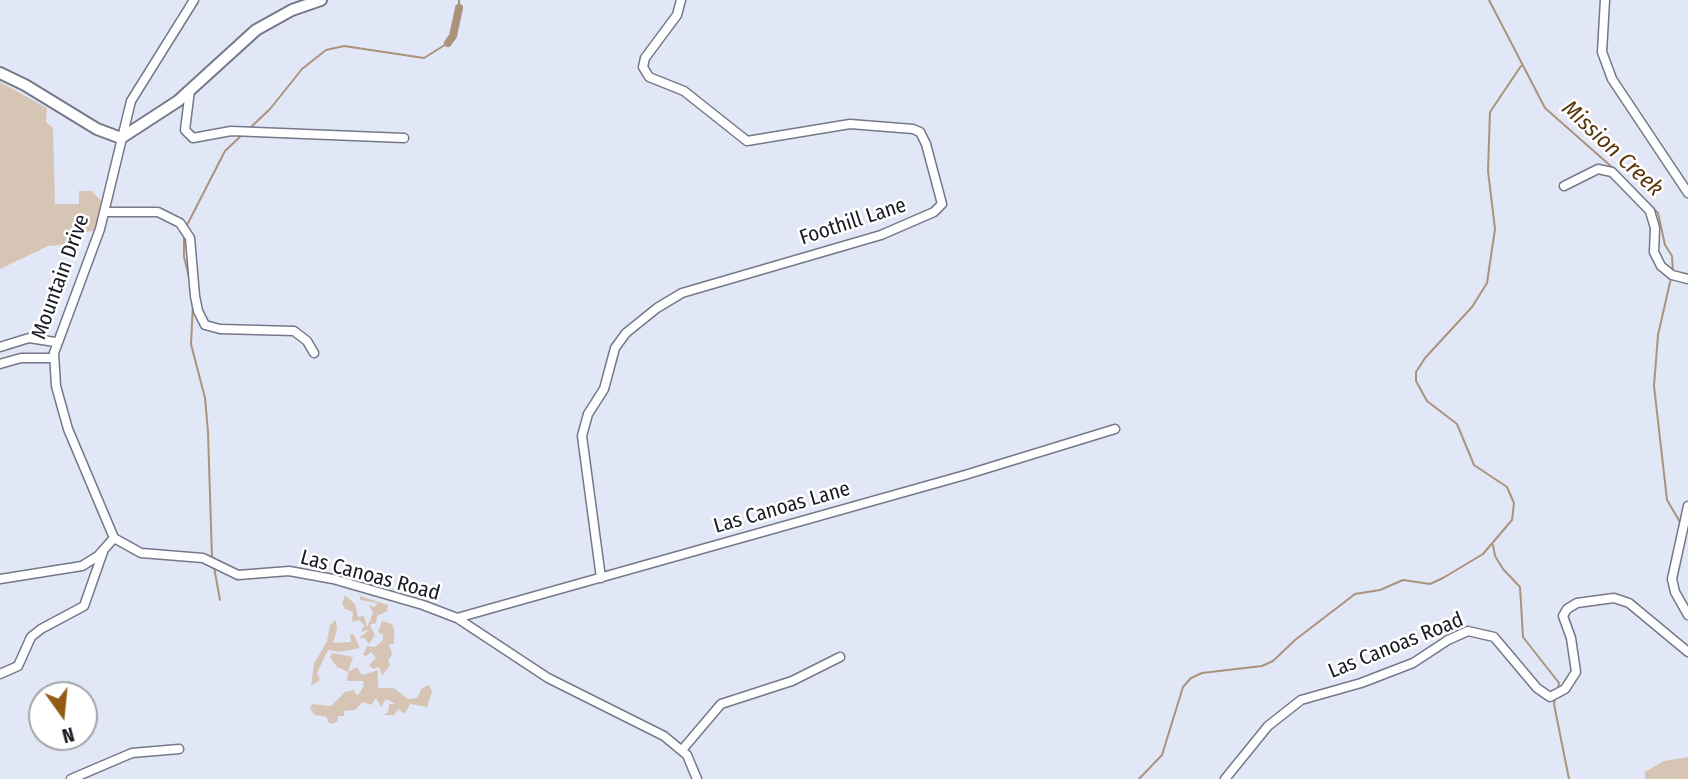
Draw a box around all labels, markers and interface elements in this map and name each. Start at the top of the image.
water label: Mission Creek [1556,95,1668,203]
street label: Foothill Lane [796,193,910,251]
street label: Mountain Drive [27,211,95,343]
street label: Las Canoas Lane [711,476,853,540]
street label: Las Canoas Road [297,545,443,607]
street label: Las Canoas Road [1325,607,1467,685]
north arrow [28,681,98,751]
text: N [60,722,77,747]

